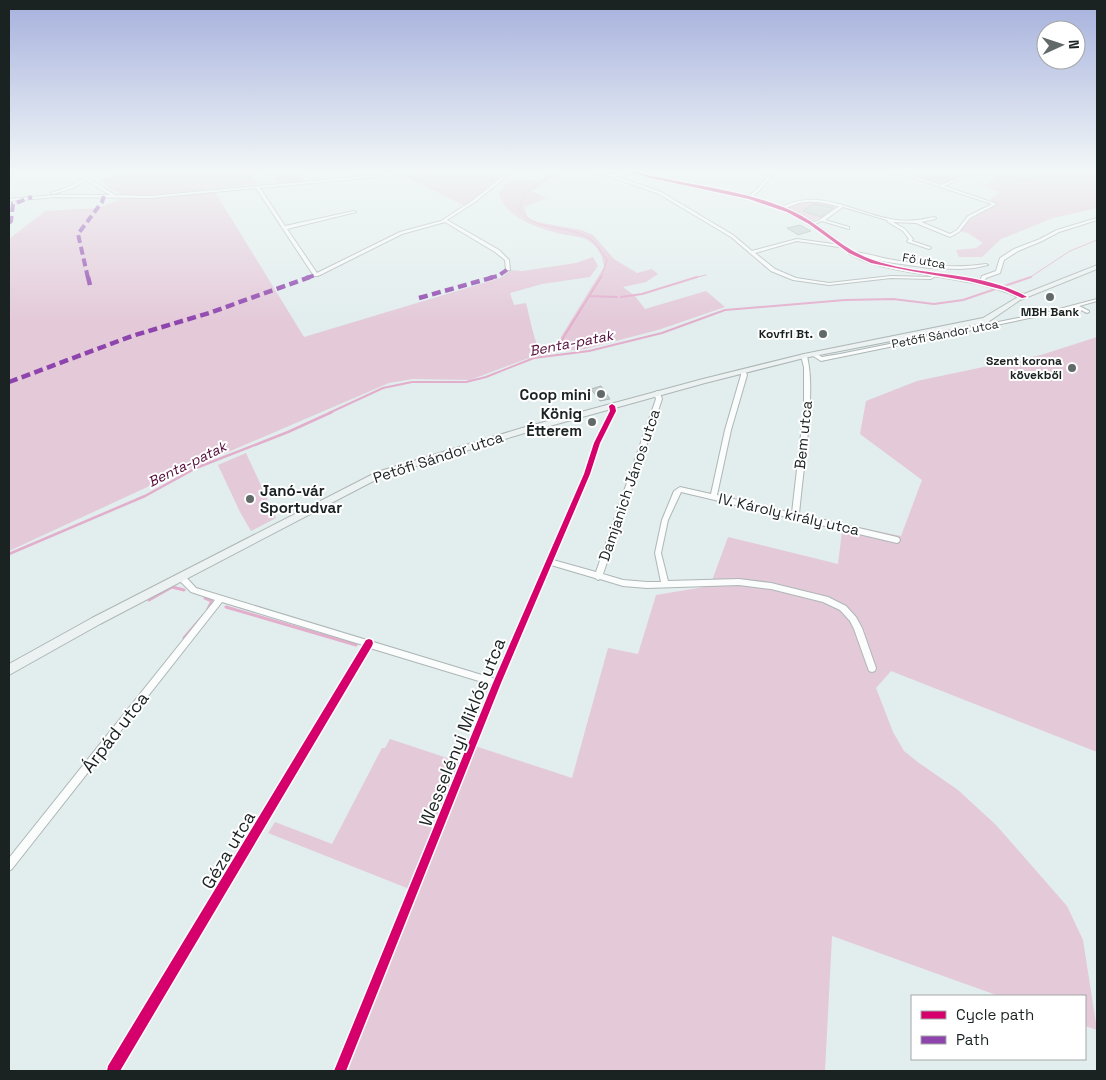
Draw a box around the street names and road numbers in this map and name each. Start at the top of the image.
street label: Fő utca [901,249,947,273]
street label: Petőfi Sándor utca [890,316,1000,352]
street label: Bem utca [790,399,816,470]
street label: Damjanich János utca [594,406,664,563]
street label: Petőfi Sándor utca [371,427,506,487]
street label: IV. Károly király utca [717,489,862,540]
street label: Wesselényi Miklós utca [414,634,510,830]
street label: Árpád utca [76,687,154,777]
street label: Géza utca [196,807,260,893]

